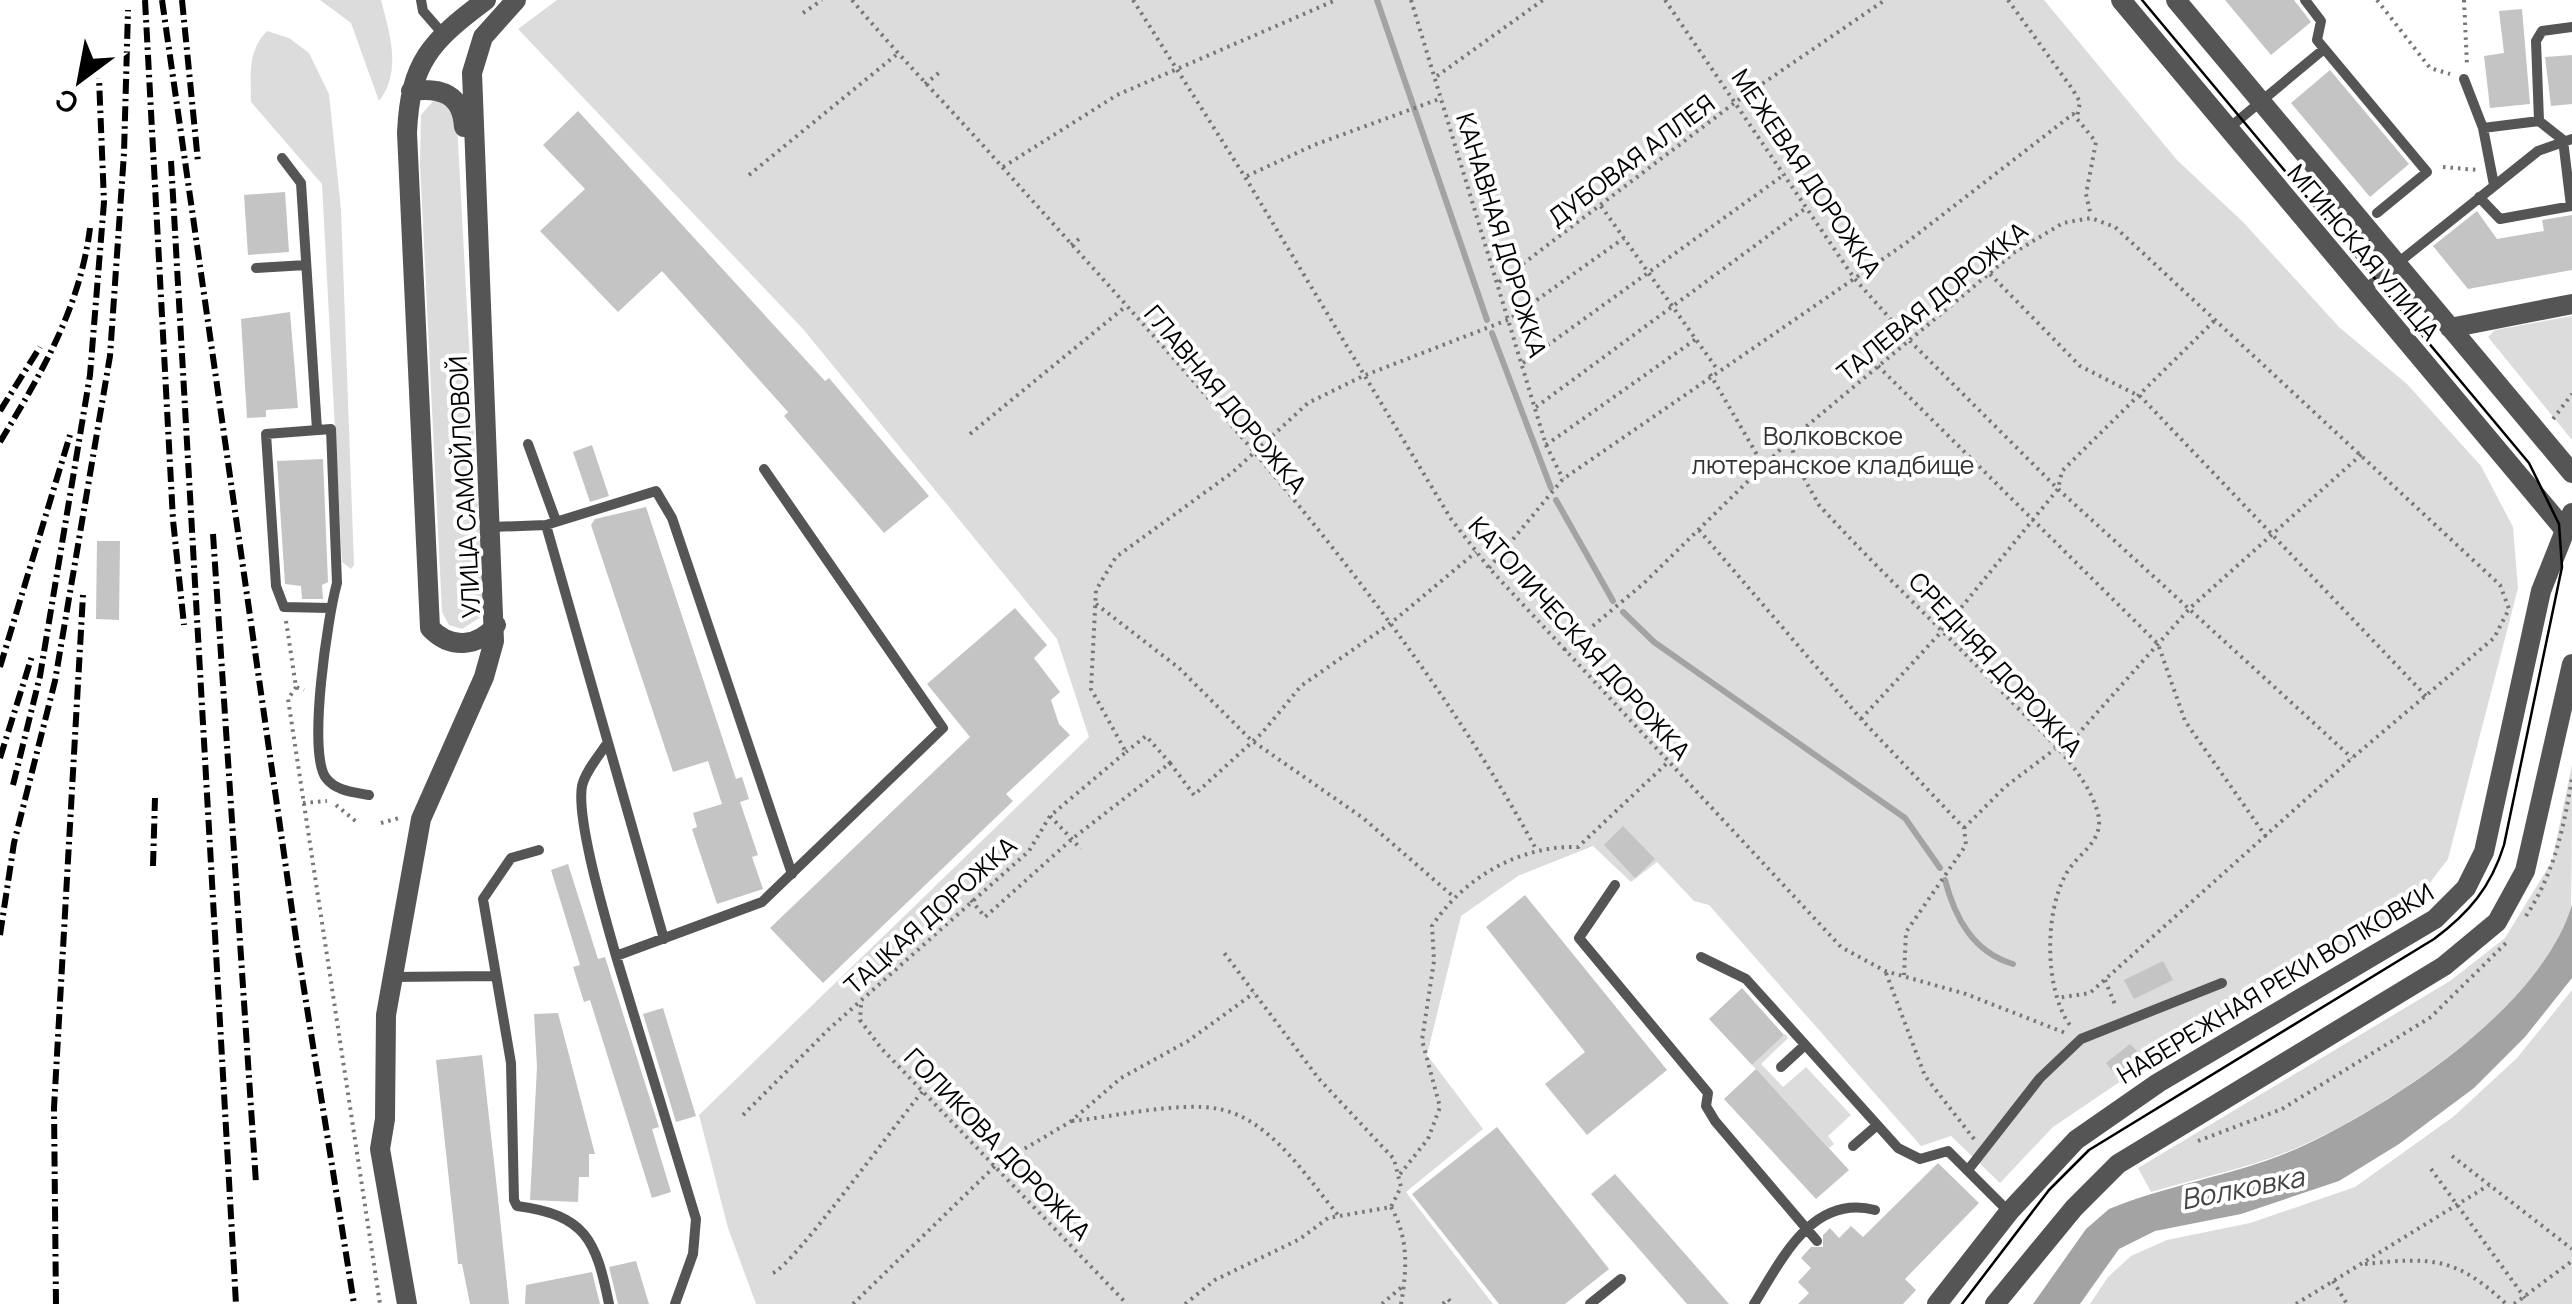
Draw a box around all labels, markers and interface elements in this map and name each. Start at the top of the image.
north arrow [30,30,130,130]
street label: МЕЖЕВАЯ ДОРОЖКА [1724,62,1890,285]
text: С [47,80,85,124]
street label: ДУБОВАЯ АЛЛЕЯ [1540,86,1722,234]
street label: КАНАВНАЯ ДОРОЖКА [1448,108,1556,362]
street label: МГИНСКАЯ УЛИЦА [2280,156,2448,348]
street label: ТАЛЕВАЯ ДОРОЖКА [1829,213,2035,389]
street label: ГЛАВНАЯ ДОРОЖКА [1137,297,1316,501]
street label: УЛИЦА САМОЙЛОВОЙ [440,355,488,619]
park label: Волковское лютеранское кладбище [1692,418,1974,482]
street label: КАТОЛИЧЕСКАЯ ДОРОЖКА [1461,509,1699,767]
street label: СРЕДНЯЯ ДОРОЖКА [1901,564,2091,764]
street label: ТАЦКАЯ ДОРОЖКА [836,828,1024,1002]
street label: НАБЕРЕЖНАЯ РЕКИ ВОЛКОВКИ [2110,874,2440,1092]
street label: ГОЛИКОВА ДОРОЖКА [897,1040,1099,1248]
water label: Волковка [2177,1156,2308,1218]

